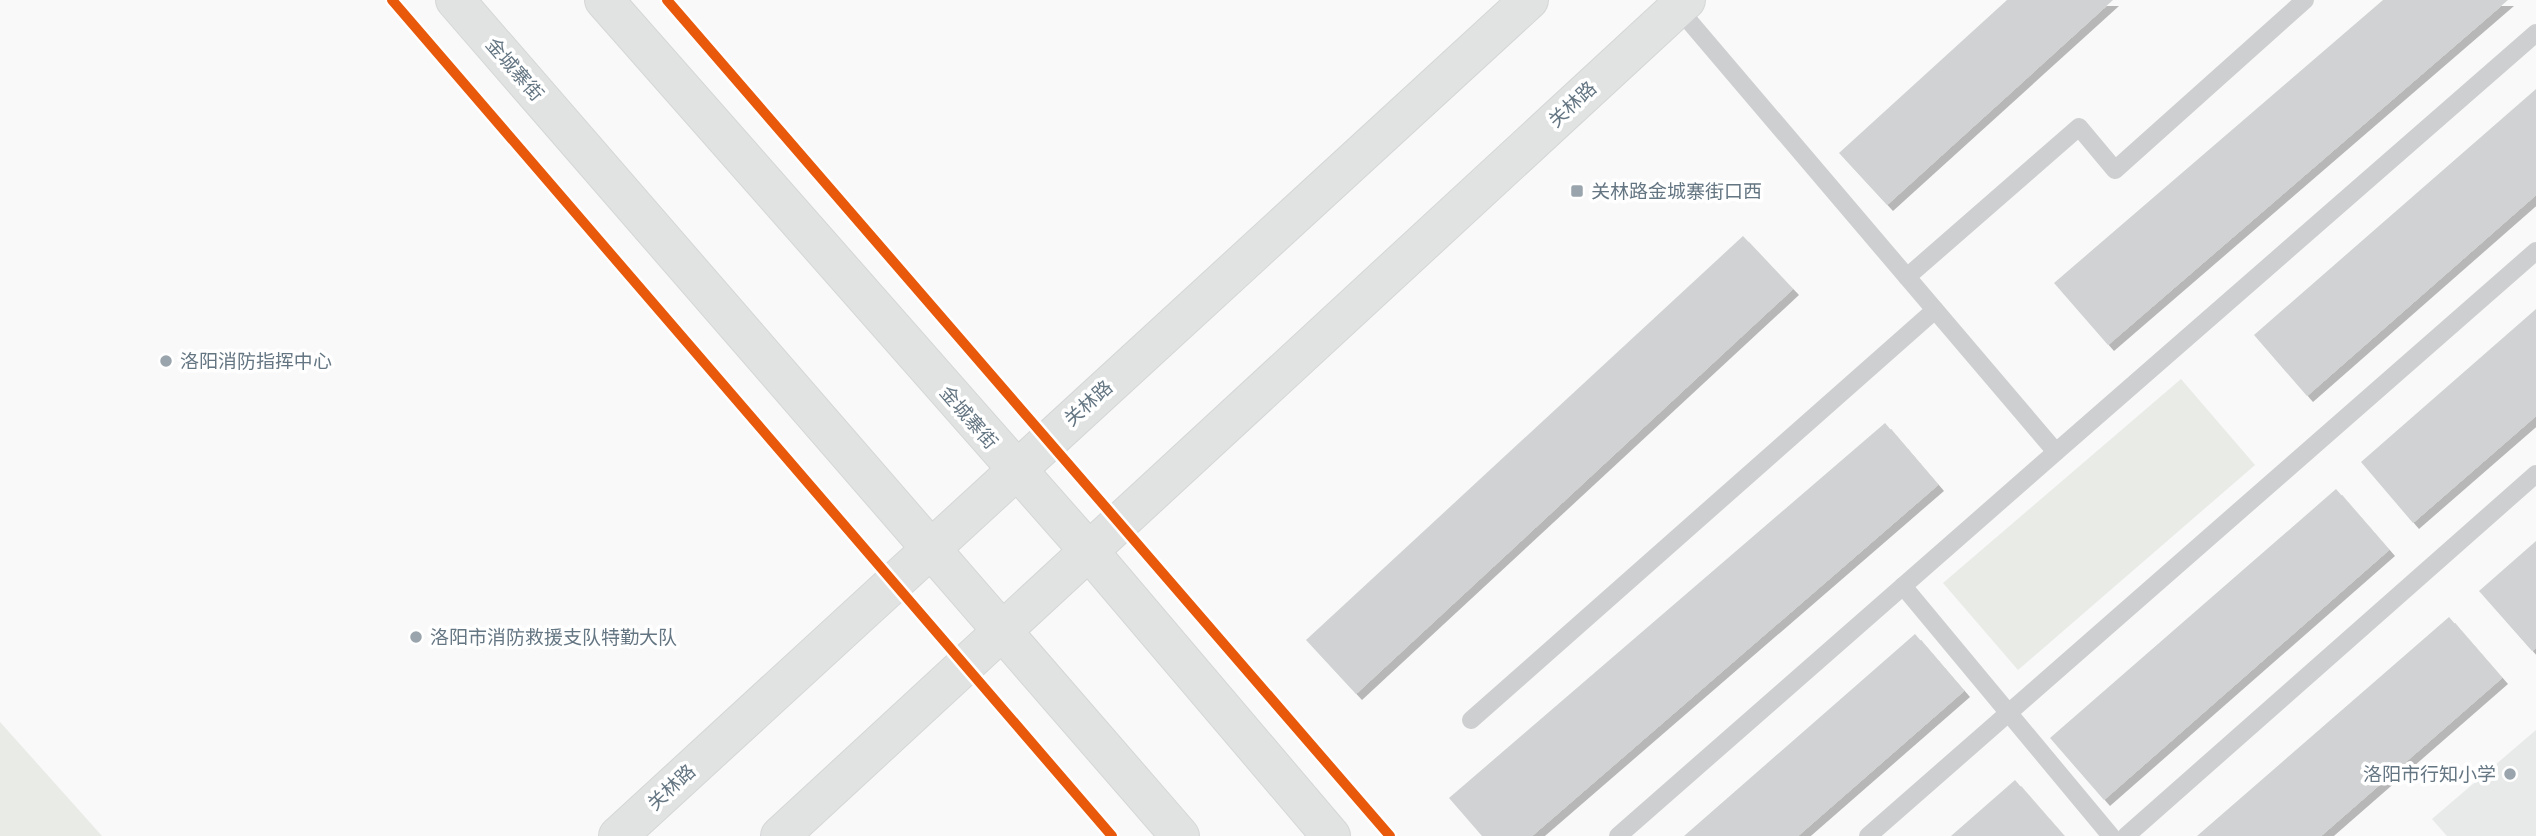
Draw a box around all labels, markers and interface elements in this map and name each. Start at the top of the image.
street label: 金城寨街 [481,32,549,106]
street label: 关林路 [1543,76,1601,132]
place label: 关林路金城寨街口西 [1591,179,1762,203]
marker: 关林路金城寨街口西 [1569,183,1585,199]
place label: 洛阳消防指挥中心 [180,349,332,373]
marker: 洛阳消防指挥中心 [158,353,174,369]
street label: 关林路 [1059,375,1117,431]
street label: 金城寨街 [935,380,1003,454]
place label: 洛阳市消防救援支队特勤大队 [430,625,677,649]
marker: 洛阳市消防救援支队特勤大队 [408,629,424,645]
street label: 关林路 [642,759,700,815]
place label: 洛阳市行知小学 [2363,762,2496,786]
marker: 洛阳市行知小学 [2502,766,2518,782]

